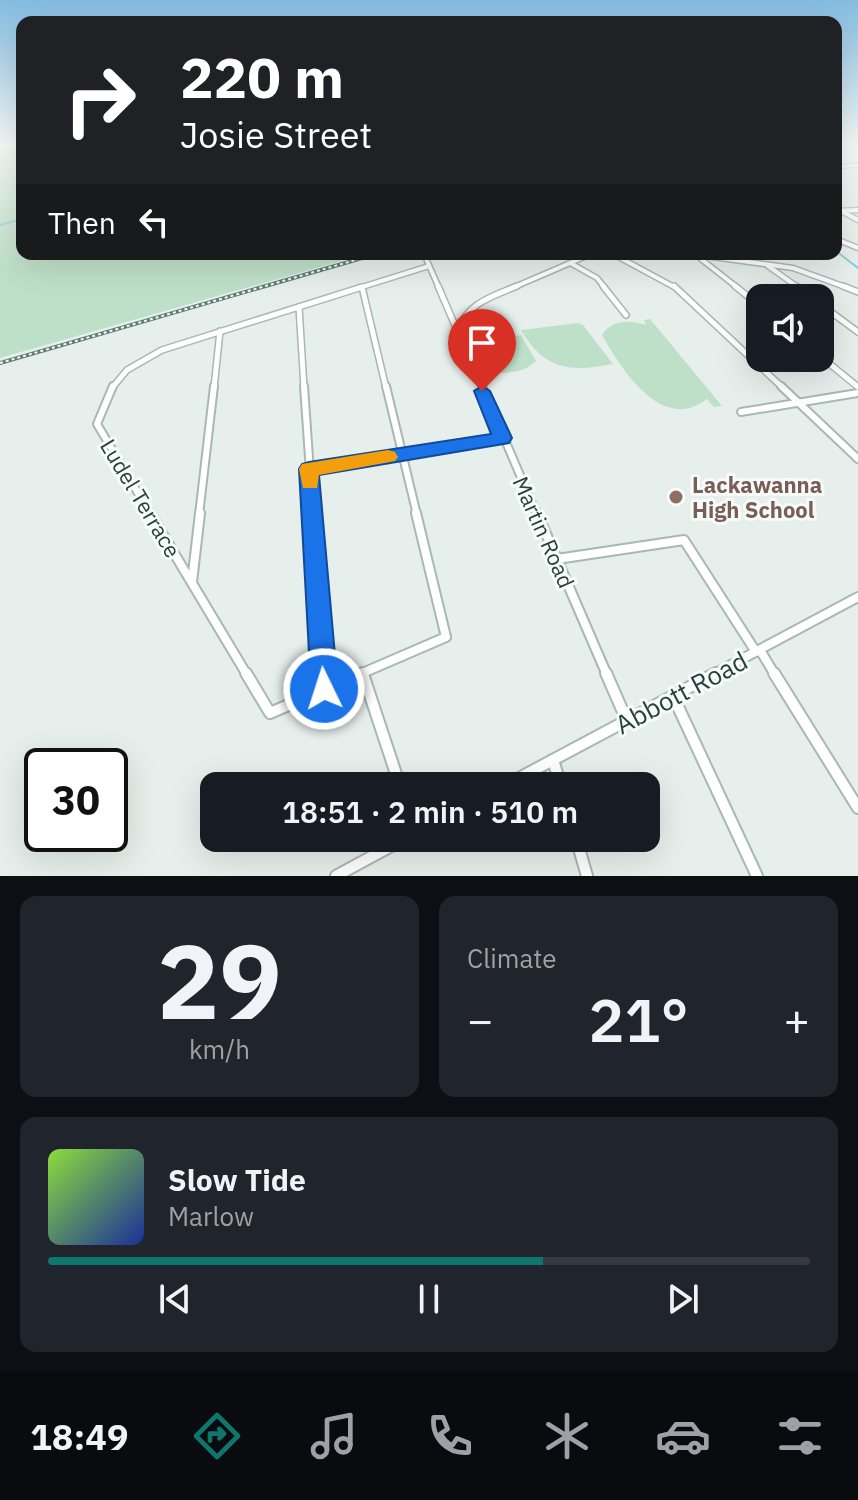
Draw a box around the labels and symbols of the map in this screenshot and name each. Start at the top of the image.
pin [448,309,516,391]
street label: Ludel Terrace [94,433,188,563]
place label: Lackawanna High School [692,470,822,524]
street label: Martin Road [506,472,582,592]
marker: Lackawanna High School [667,488,685,506]
street label: Abbott Road [609,643,753,741]
position arrow [282,647,366,731]
speed limit sign: 30 [24,748,128,852]

